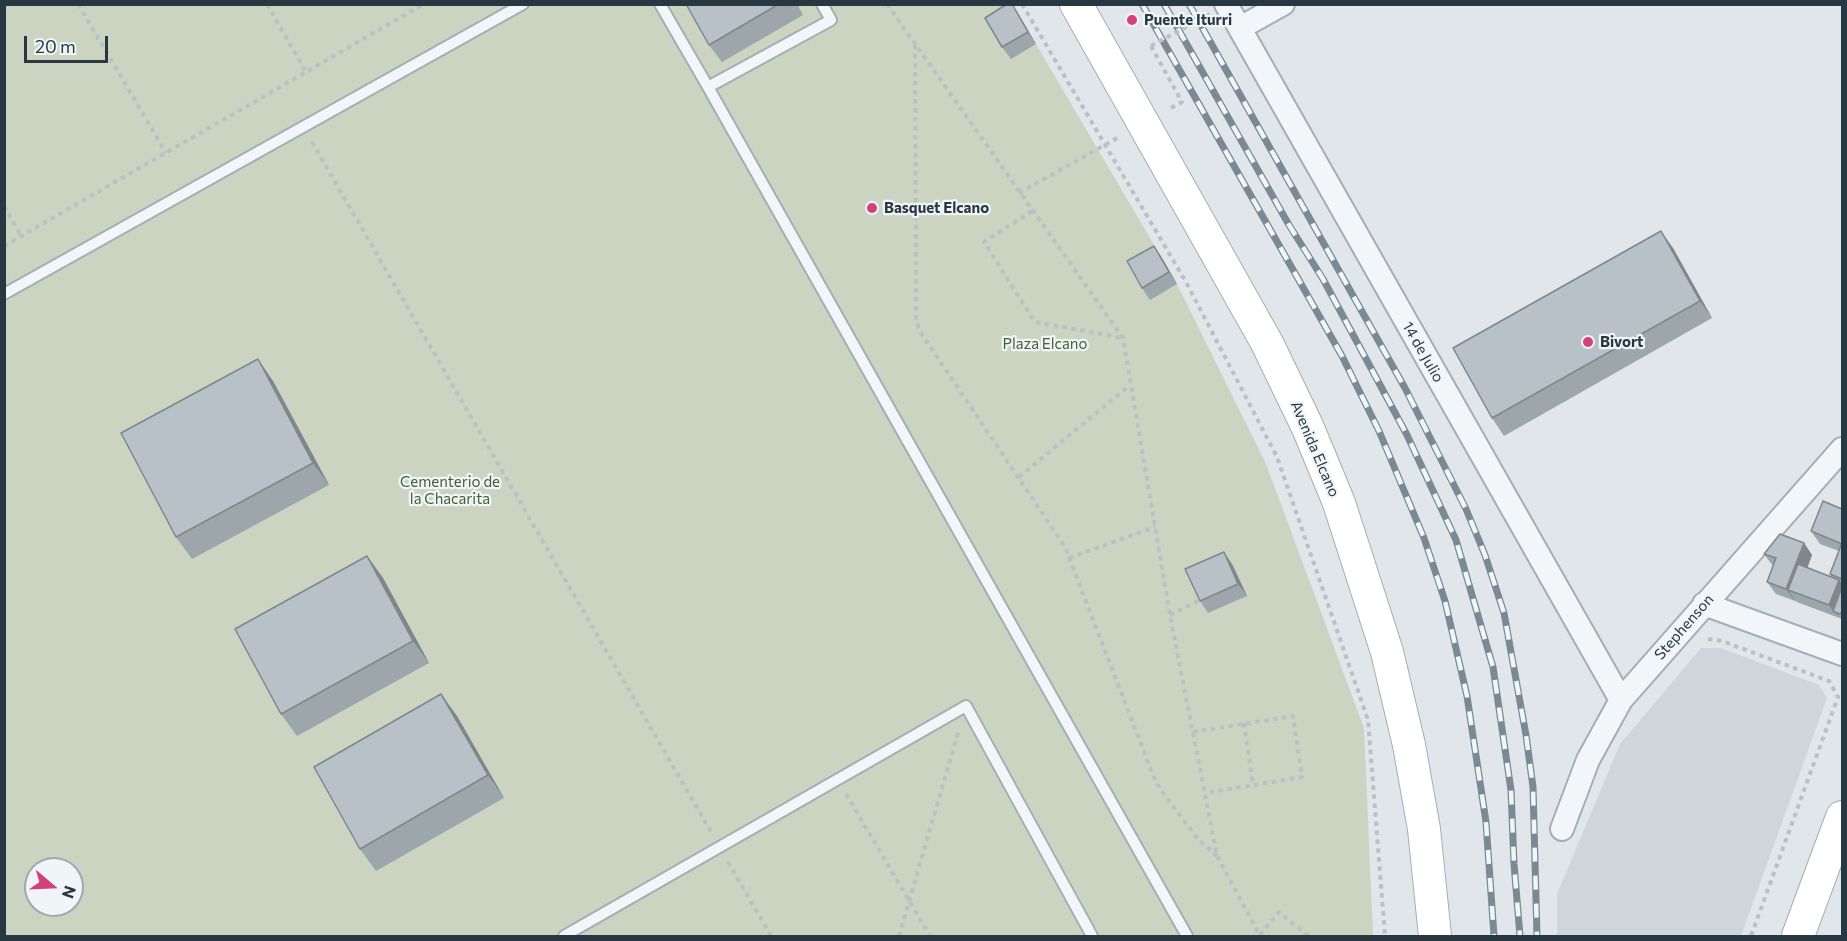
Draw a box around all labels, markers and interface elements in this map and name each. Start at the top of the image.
place label: Puente Iturri [1144,11,1232,29]
marker: Puente Iturri [1125,13,1139,27]
scale bar [27,24,111,62]
text: 20 m [35,35,76,57]
place label: Basquet Elcano [884,199,989,217]
marker: Basquet Elcano [865,201,879,215]
street label: 14 de Julio [1398,318,1448,386]
place label: Bivort [1600,333,1643,351]
park label: Plaza Elcano [1003,335,1087,353]
marker: Bivort [1581,335,1595,349]
street label: Avenida Elcano [1287,398,1343,500]
park label: Cementerio de la Chacarita [400,473,500,508]
street label: Stephenson [1651,591,1717,663]
north arrow [24,857,84,917]
text: N [59,884,81,901]

